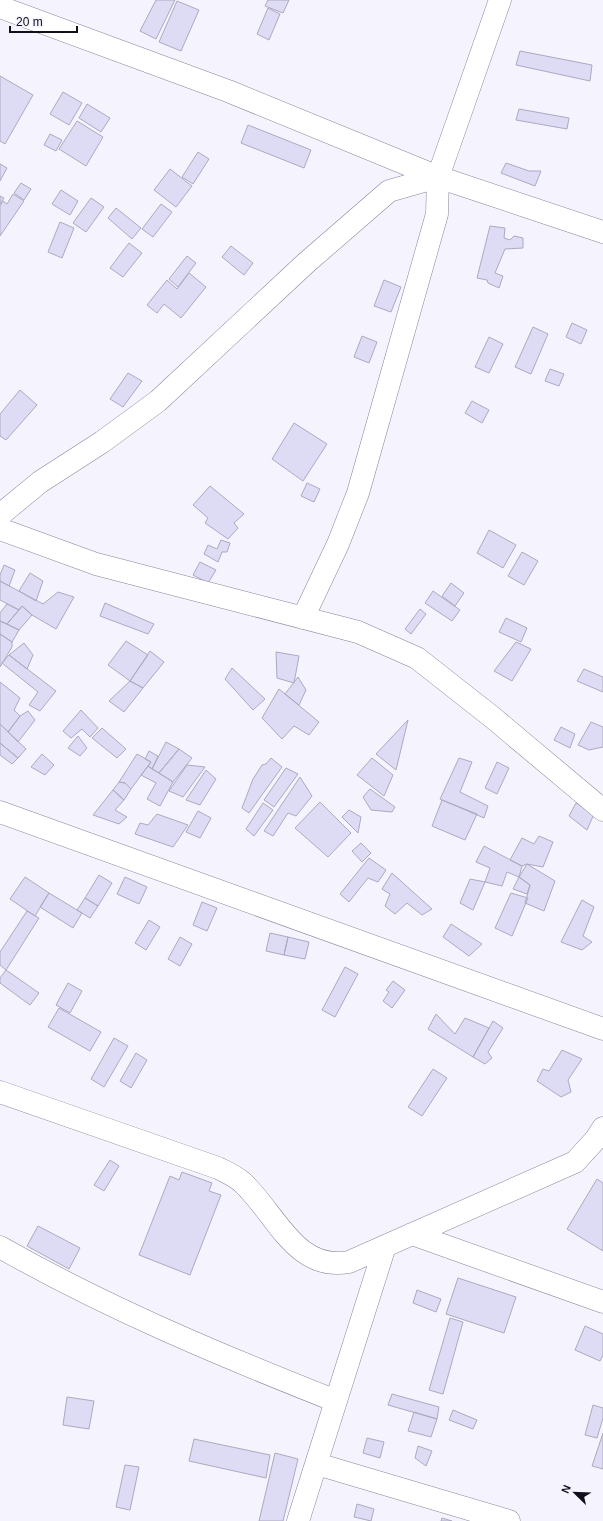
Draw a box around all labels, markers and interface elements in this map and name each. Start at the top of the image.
scale bar [10,8,77,34]
text: 20 m [16,15,43,29]
north arrow [555,1473,595,1513]
text: N [559,1483,573,1495]

